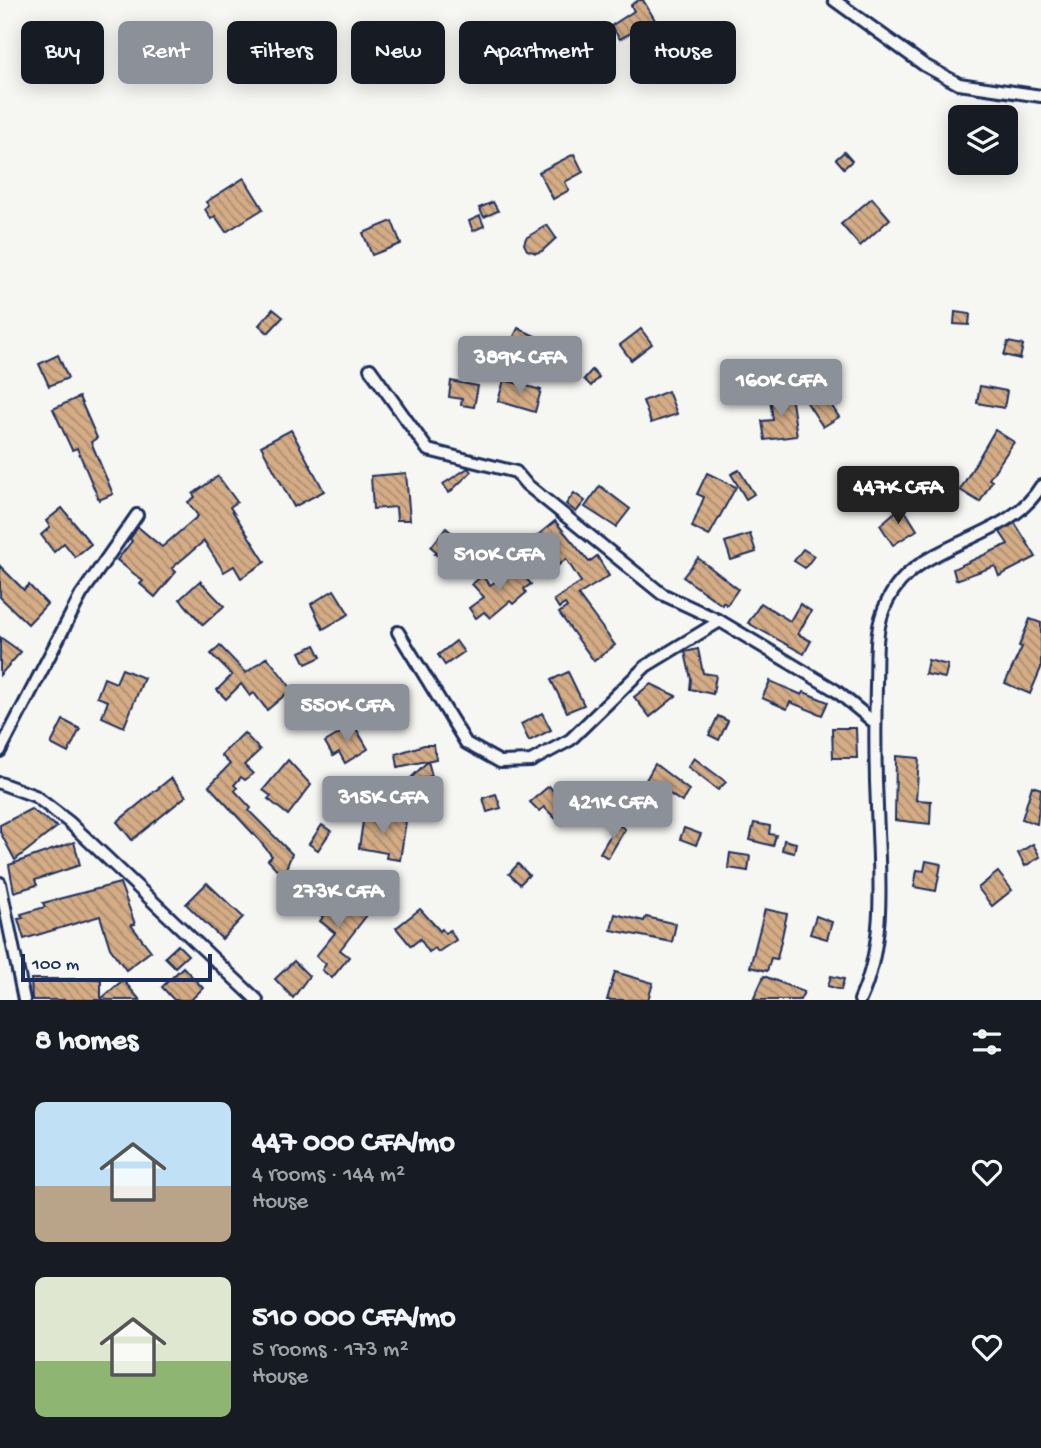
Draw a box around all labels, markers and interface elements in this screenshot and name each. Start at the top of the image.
chip: Buy [21,21,104,84]
chip: Rent [118,21,213,84]
chip: Filters [227,21,337,84]
chip: New [351,21,445,84]
chip: Apartment [459,21,616,84]
chip: House [630,21,736,84]
map controls [948,105,1018,175]
button: layers [948,105,1018,175]
pin: 389K CFA [448,336,592,396]
text: 389K CFA [474,345,566,372]
pin: 160K CFA [709,360,853,419]
text: 160K CFA [736,368,826,395]
pin: 447K CFA [826,466,970,526]
text: 447K CFA [853,475,943,502]
pin: 510K CFA [427,534,571,593]
text: 510K CFA [454,542,544,569]
pin: 550K CFA [275,684,419,744]
text: 550K CFA [300,693,394,720]
pin: 315K CFA [311,776,455,836]
pin: 421K CFA [541,782,685,841]
text: 315K CFA [338,785,428,812]
text: 421K CFA [569,790,657,817]
pin: 273K CFA [266,870,410,930]
text: 273K CFA [292,879,384,906]
scale bar [21,951,212,983]
text: 100 m [32,954,79,977]
icon: filters [968,1023,1006,1061]
text: 8 homes [35,1025,138,1060]
text: 447 000 CFA/mo [252,1127,455,1162]
icon: home [91,1130,175,1214]
icon: heart [968,1153,1006,1191]
text: 4 rooms · 144 m² [252,1162,405,1189]
text: House [252,1189,308,1216]
text: 510 000 CFA/mo [252,1302,456,1337]
icon: home [91,1305,175,1389]
icon: heart [968,1328,1006,1366]
text: 5 rooms · 173 m² [252,1337,409,1364]
text: House [252,1364,308,1391]

